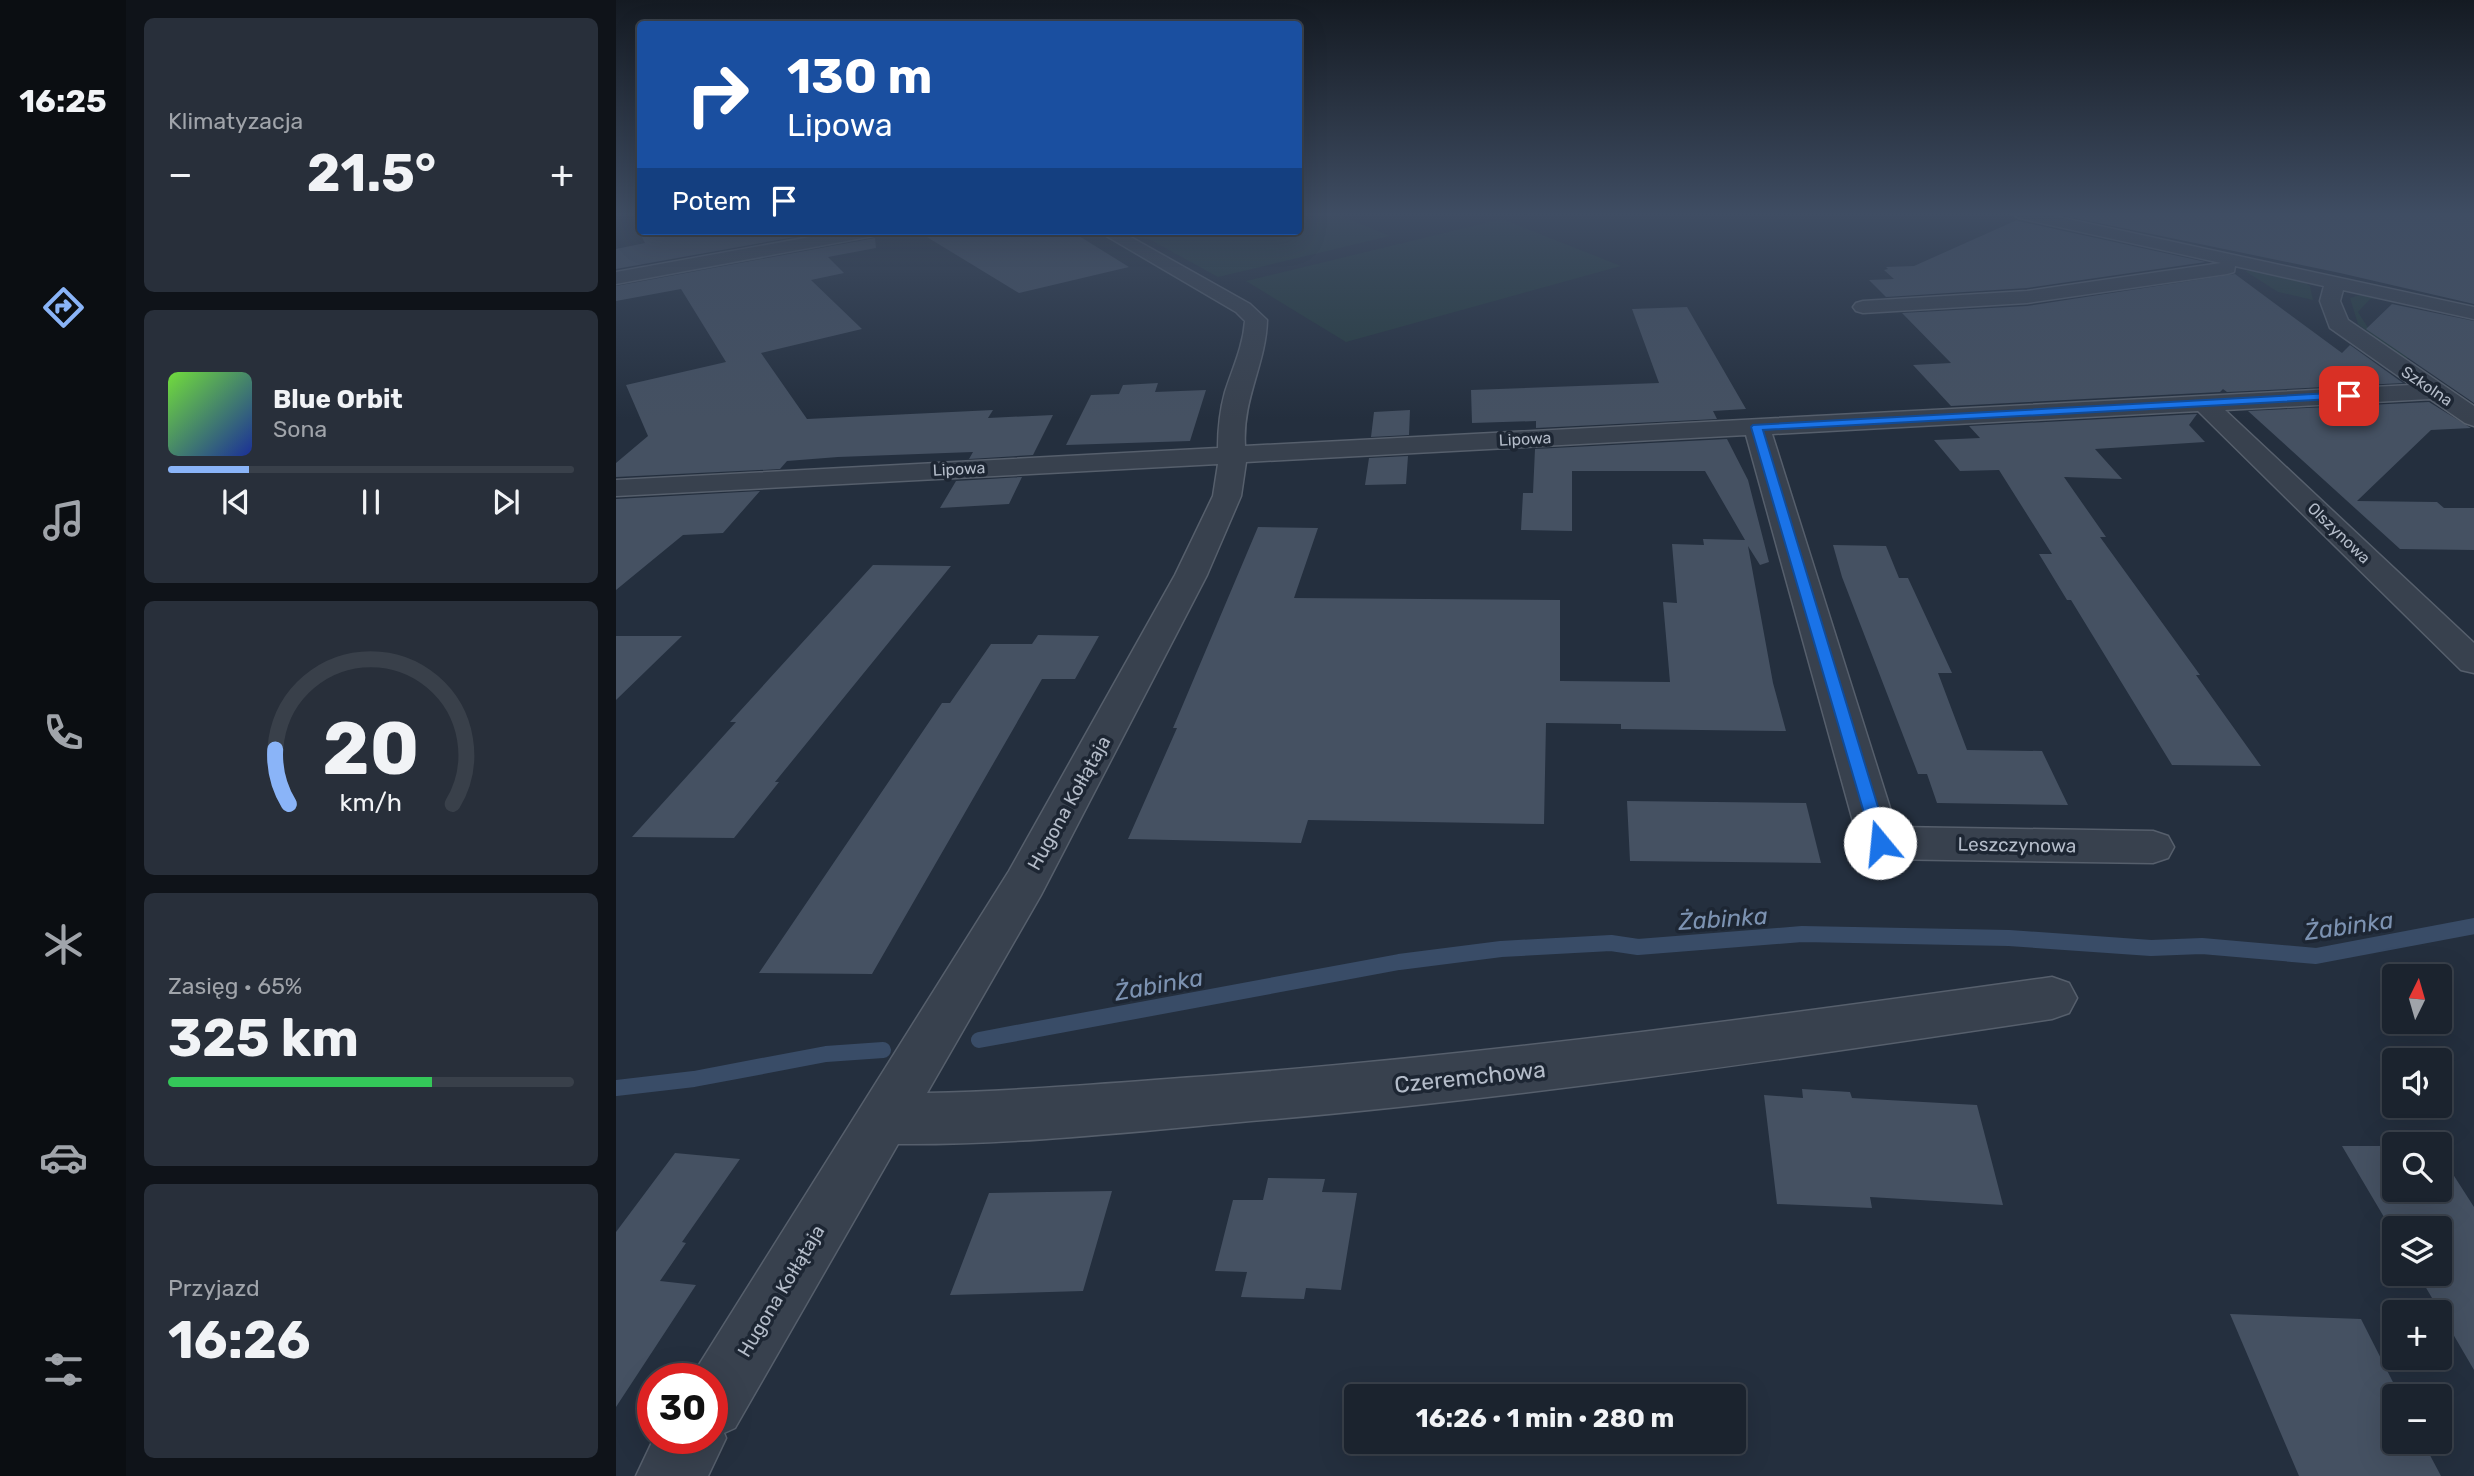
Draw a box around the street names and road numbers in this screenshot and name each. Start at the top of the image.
street label: Szkolna [2398,362,2456,410]
street label: Lipowa [1498,428,1552,450]
street label: Lipowa [932,458,986,480]
street label: Olszynowa [2304,498,2374,568]
street label: Hugona Kołłątaja [1023,732,1115,874]
street label: Leszczynowa [1958,832,2076,858]
street label: Czeremchowa [1393,1055,1547,1099]
street label: Hugona Kołłątaja [733,1221,829,1361]

